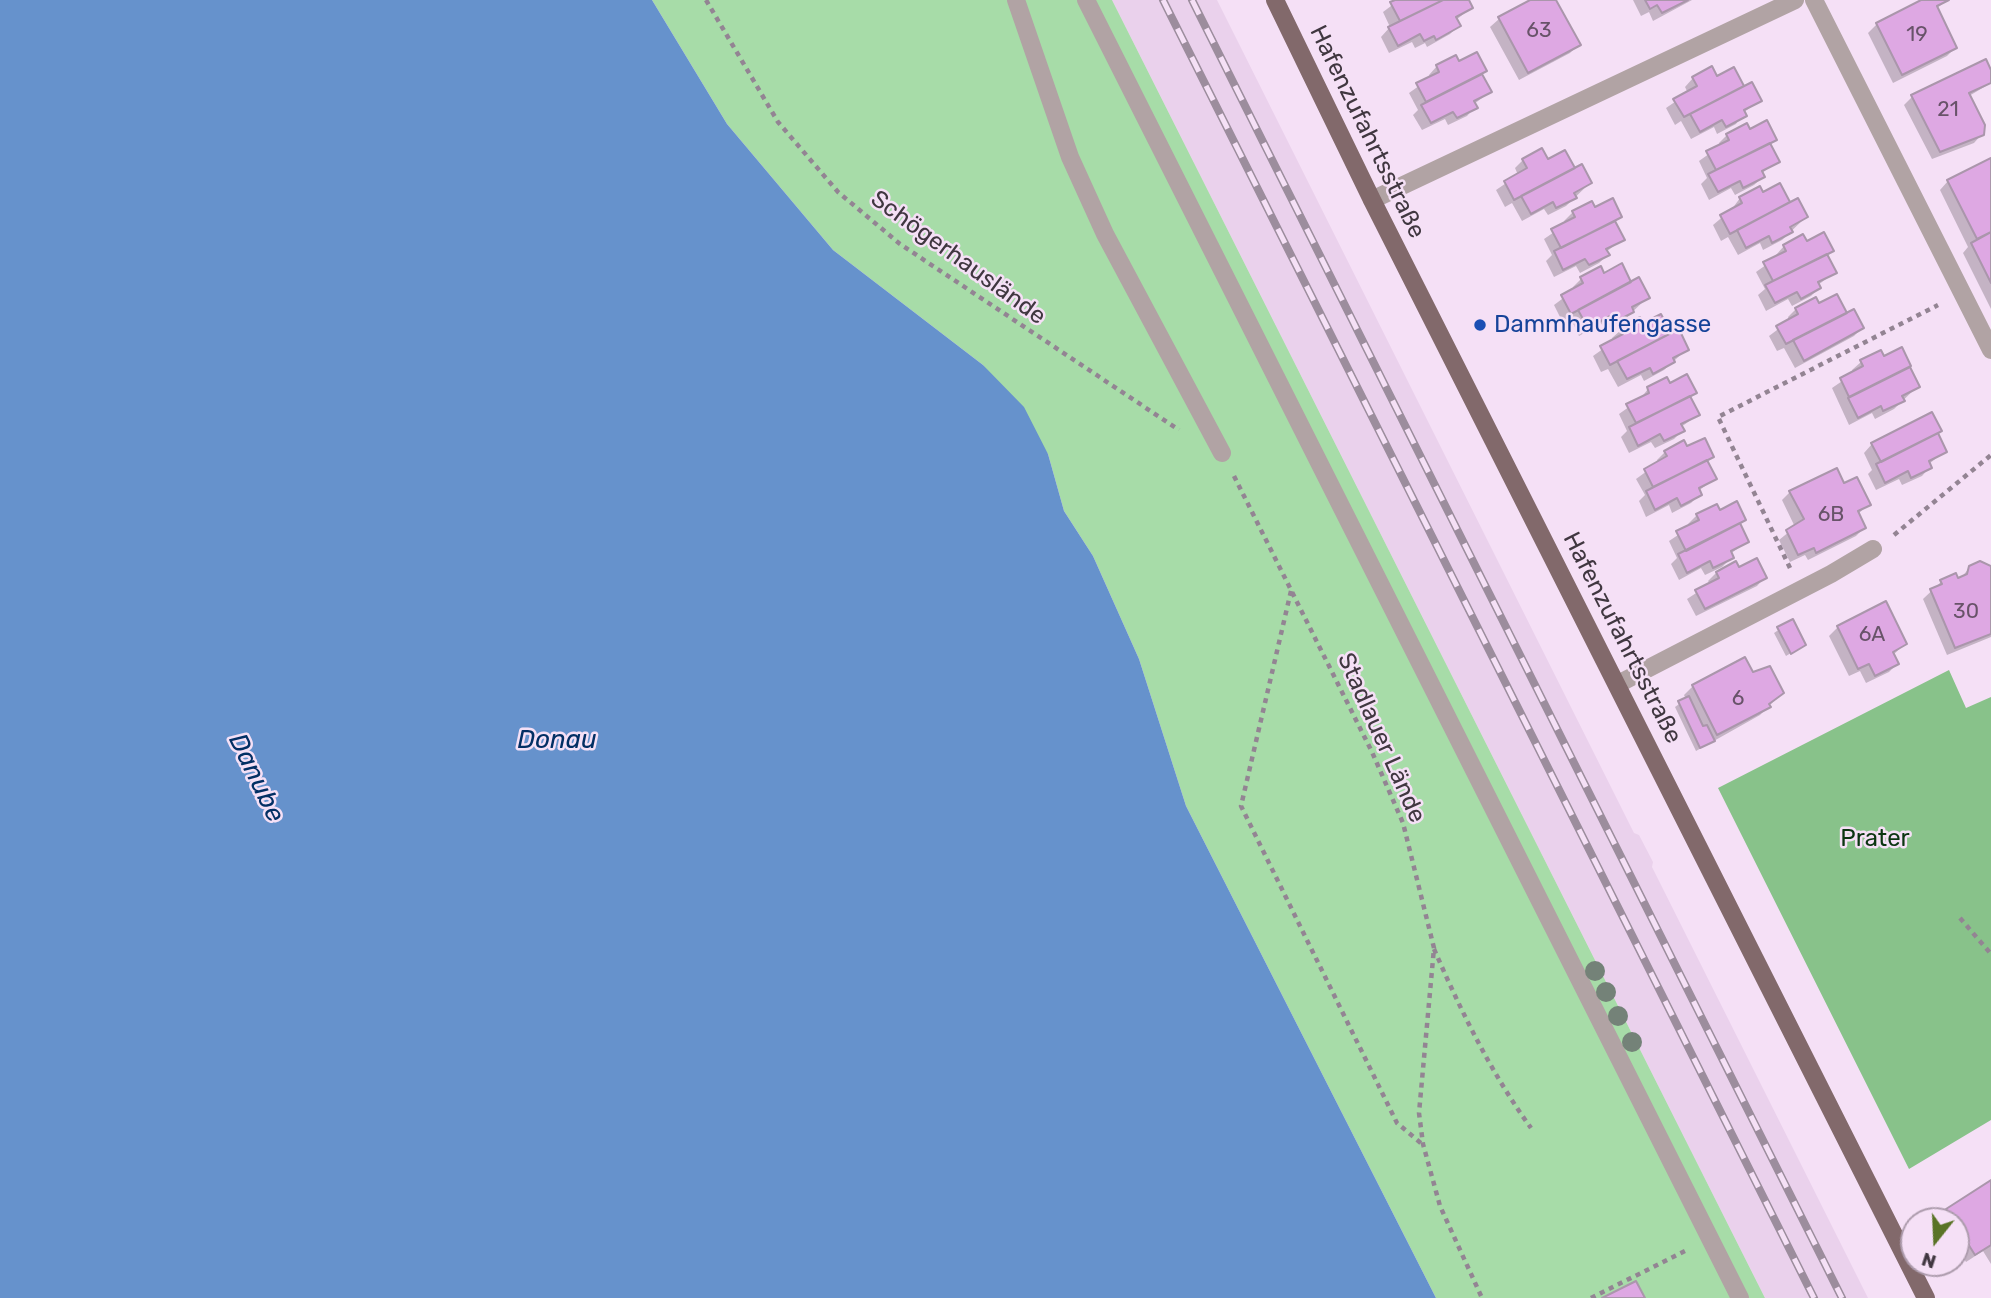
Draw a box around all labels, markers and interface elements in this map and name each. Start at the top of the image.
house number: 63 [1526,18,1552,44]
street label: Hafenzufahrtsstraße [1303,21,1431,243]
house number: 19 [1906,22,1928,48]
house number: 21 [1937,97,1959,123]
street label: Schögerhauslände [865,185,1051,331]
place label: Dammhaufengasse [1494,311,1711,339]
marker: Dammhaufengasse [1472,317,1488,333]
house number: 6B [1818,502,1844,528]
street label: Hafenzufahrtsstraße [1556,528,1688,748]
house number: 30 [1953,599,1979,625]
house number: 6A [1859,622,1885,648]
street label: Stadlauer Lände [1331,649,1431,827]
house number: 6 [1732,686,1744,712]
water label: Donau [517,724,597,756]
water label: Danube [221,729,291,827]
park label: Prater [1840,825,1910,853]
north arrow [1900,1207,1970,1277]
text: N [1919,1247,1939,1274]

